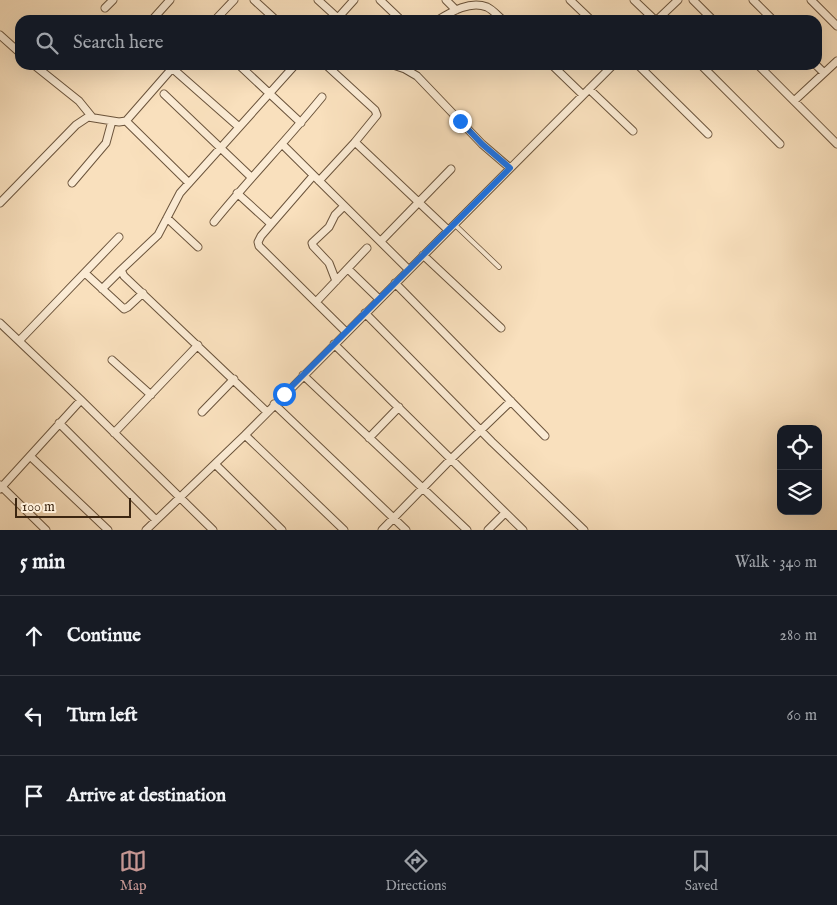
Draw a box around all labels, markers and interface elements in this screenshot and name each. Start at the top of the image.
search box [15,15,822,70]
icon: search [33,29,61,57]
text: Search here [73,31,164,55]
route end [449,110,472,133]
route start [273,383,296,406]
map controls [777,425,822,515]
button: locate [777,425,822,470]
button: layers [777,470,822,515]
scale bar [15,495,131,518]
text: 100 m [22,498,55,516]
text: 5 min [20,549,65,576]
text: Walk · 340 m [735,553,817,573]
icon: ahead [20,622,48,650]
text: Continue [67,624,141,648]
text: 280 m [780,626,817,646]
icon: left [20,702,48,730]
text: Turn left [67,704,138,728]
text: 60 m [787,706,817,726]
icon: arrive [20,782,48,810]
text: Arrive at destination [67,784,226,808]
tab: Map [119,847,147,895]
tab: Directions [385,847,446,895]
tab: Saved [685,847,718,895]

